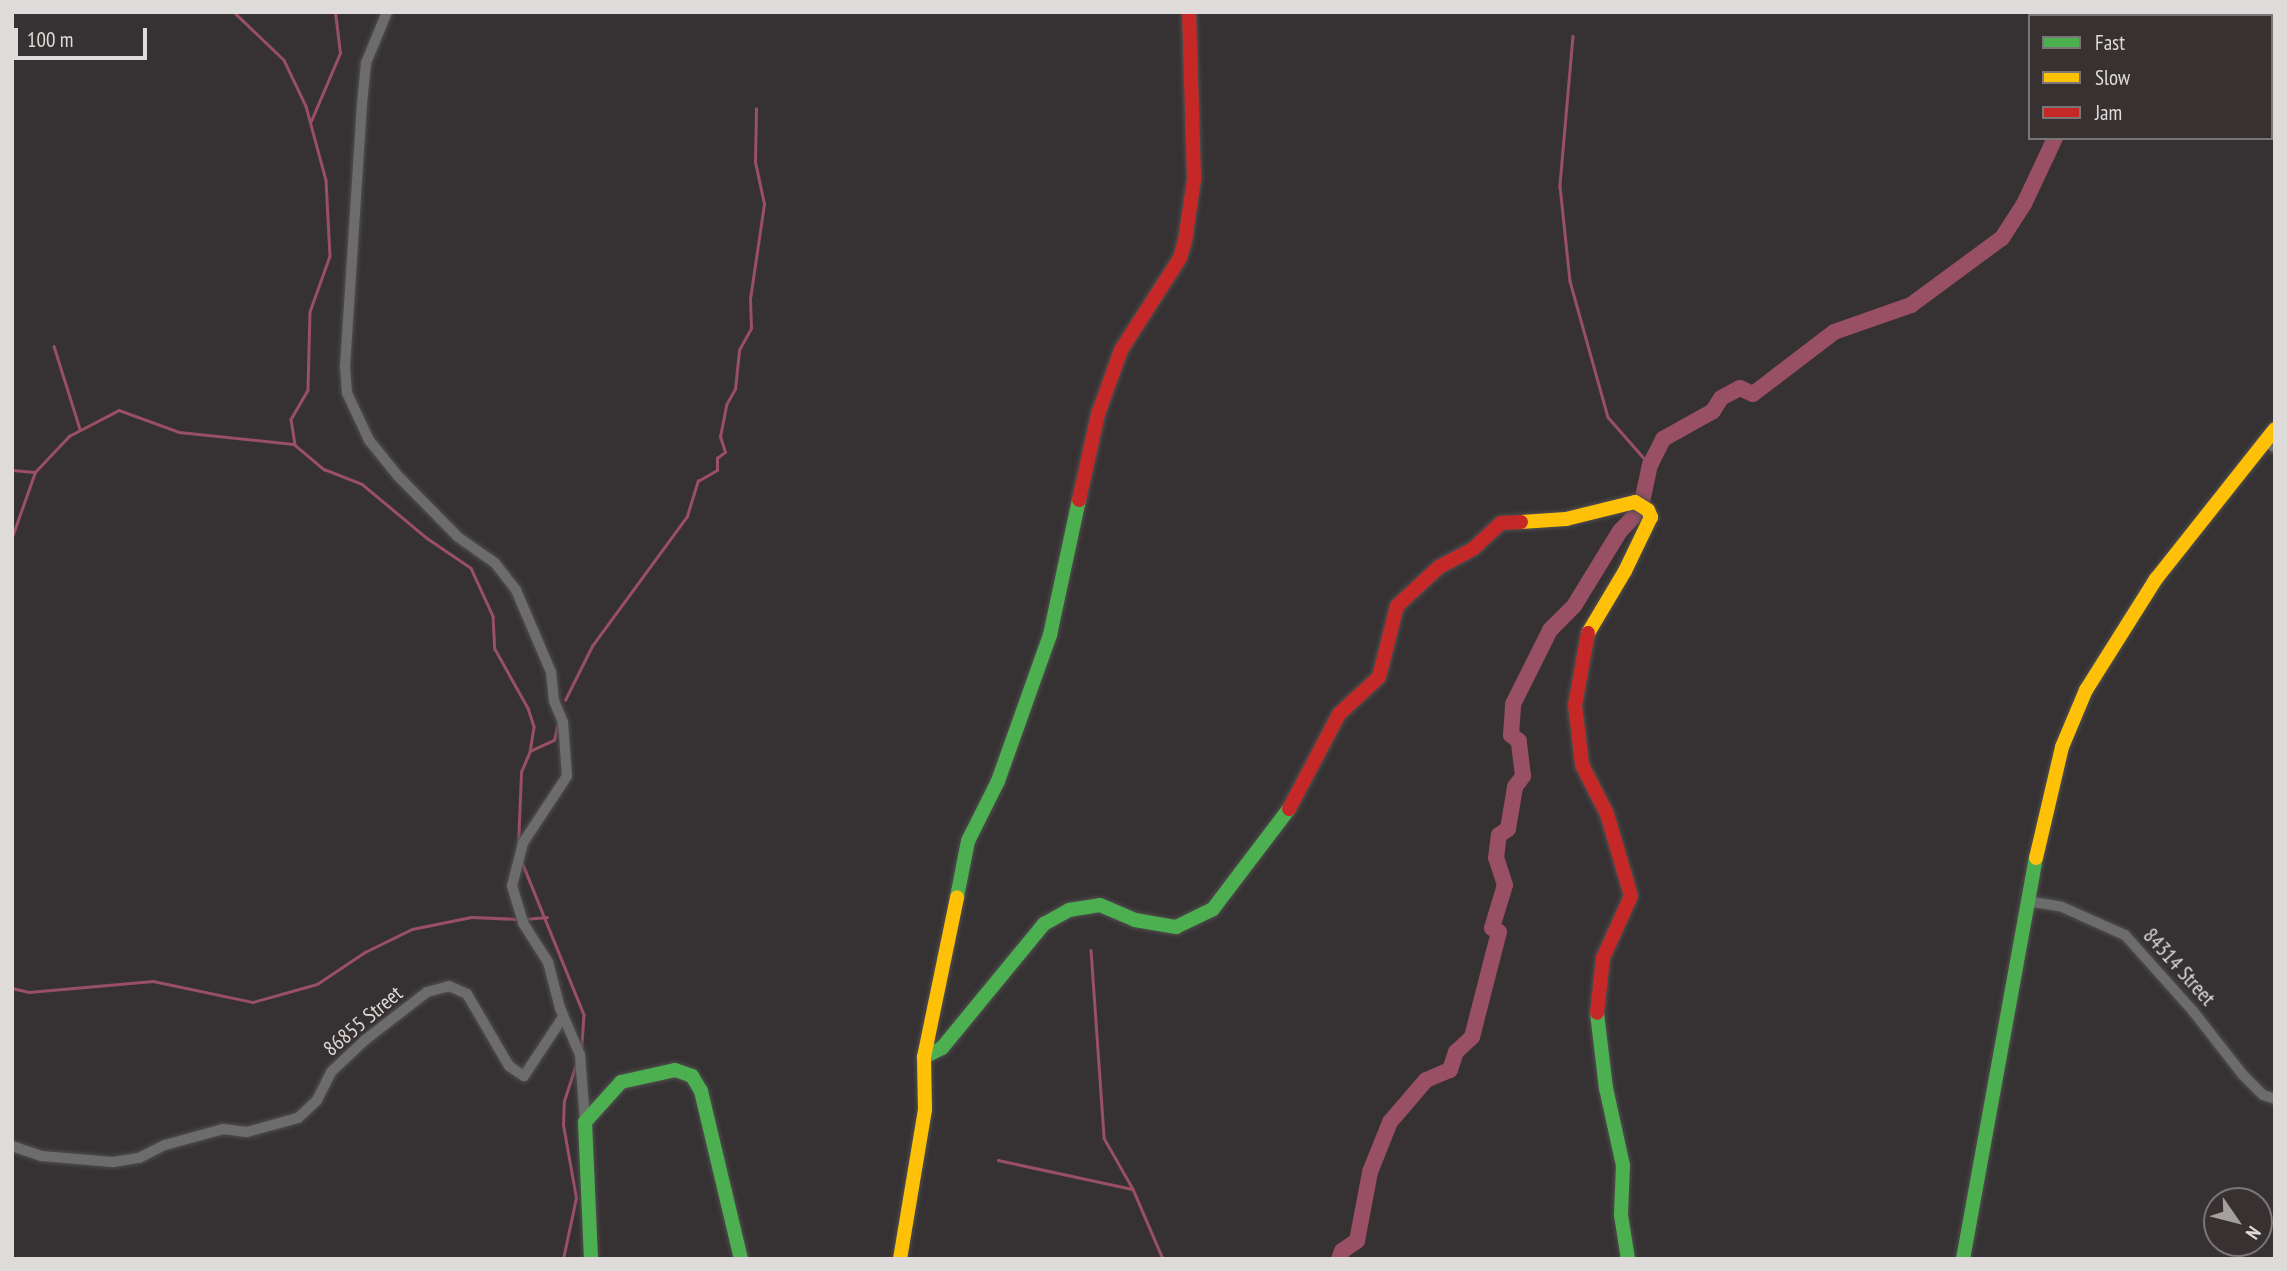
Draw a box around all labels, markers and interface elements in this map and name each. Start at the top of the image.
scale bar [18,14,150,58]
legend [2028,14,2273,140]
text: 100 m [27,26,73,53]
text: Fast [2095,29,2125,56]
text: Slow [2095,64,2130,91]
text: Jam [2095,99,2122,126]
street label: 84314 Street [2138,923,2220,1011]
street label: 86855 Street [318,981,408,1061]
north arrow [2203,1187,2273,1257]
text: N [2241,1222,2266,1244]

